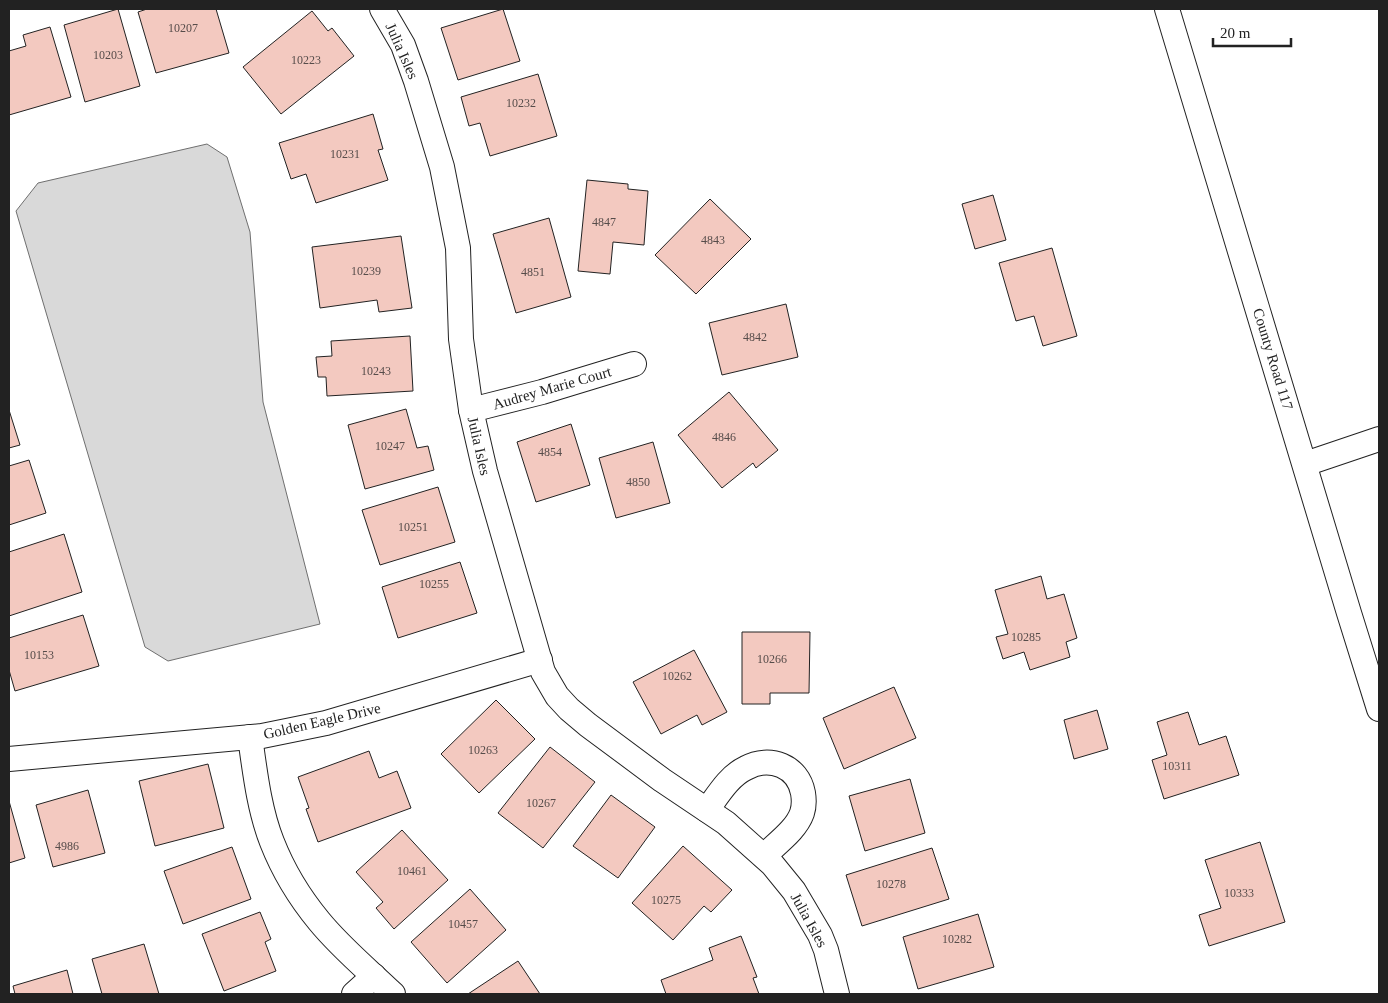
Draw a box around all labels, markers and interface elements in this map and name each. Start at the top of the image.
scale bar [1213,15,1290,47]
house number: 10207 [168,21,198,35]
street label: Julia Isles [383,21,421,82]
text: 20 m [1220,25,1251,41]
house number: 10203 [93,48,123,62]
house number: 10223 [291,53,321,67]
house number: 10232 [506,96,536,110]
house number: 10231 [330,147,360,161]
house number: 4847 [592,215,616,229]
house number: 4843 [701,233,725,247]
house number: 10239 [351,264,381,278]
house number: 4851 [521,265,545,279]
street label: County Road 117 [1250,306,1296,412]
house number: 4842 [743,330,767,344]
street label: Audrey Marie Court [491,363,614,413]
house number: 10243 [361,364,391,378]
street label: Julia Isles [465,415,494,477]
house number: 4846 [712,430,736,444]
house number: 10247 [375,439,405,453]
house number: 4854 [538,445,562,459]
house number: 4850 [626,475,650,489]
house number: 10251 [398,520,428,534]
house number: 10255 [419,577,449,591]
house number: 10285 [1011,630,1041,644]
house number: 10153 [24,648,54,662]
house number: 10266 [757,652,787,666]
house number: 10262 [662,669,692,683]
street label: Golden Eagle Drive [262,700,383,742]
house number: 10263 [468,743,498,757]
house number: 10311 [1162,759,1192,773]
house number: 10267 [526,796,556,810]
house number: 4986 [55,839,79,853]
house number: 10461 [397,864,427,878]
house number: 10278 [876,877,906,891]
house number: 10333 [1224,886,1254,900]
street label: Julia Isles [788,890,831,950]
house number: 10275 [651,893,681,907]
house number: 10457 [448,917,478,931]
house number: 10282 [942,932,972,946]

